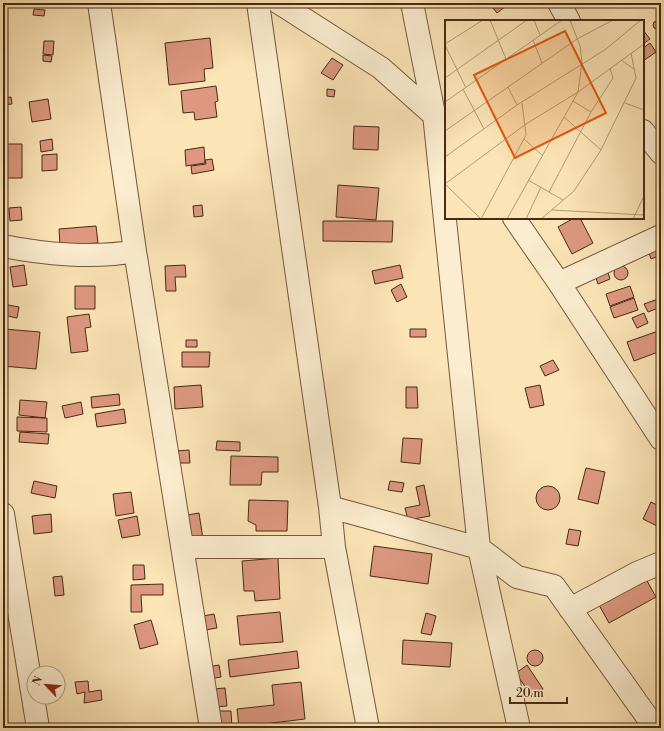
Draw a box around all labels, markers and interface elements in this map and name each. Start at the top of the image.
inset map [445,20,644,219]
north arrow [26,665,66,705]
text: N [30,674,46,688]
scale bar [510,679,567,705]
text: 20 m [516,686,544,701]

